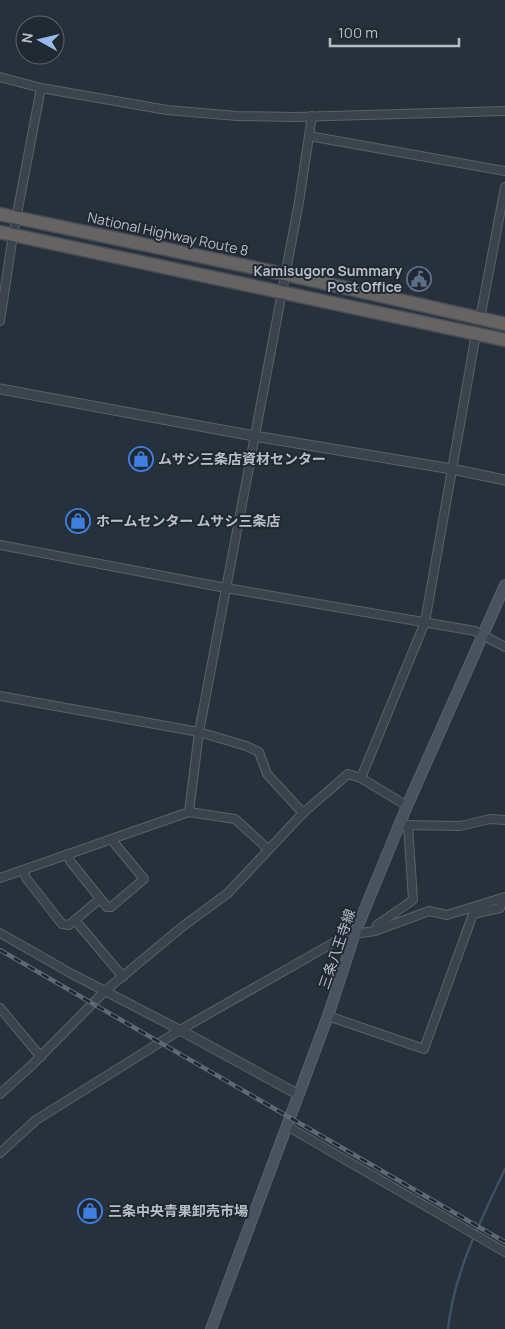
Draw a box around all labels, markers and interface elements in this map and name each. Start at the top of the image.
north arrow [15,15,65,65]
scale bar [330,15,459,47]
text: 100 m [338,22,378,43]
text: N [17,32,37,44]
street label: National Highway Route 8 [86,207,250,260]
place label: Kamisugoro Summary Post Office [253,261,402,296]
public building icon: Kamisugoro Summary Post Office [406,266,432,292]
shop icon: ムサシ三条店資材センター [128,446,154,472]
place label: ムサシ三条店資材センター [158,449,326,468]
shop icon: ホームセンター ムサシ三条店 [65,508,91,534]
place label: ホームセンター ムサシ三条店 [96,511,280,530]
street label: 三条八王寺線 [314,906,359,992]
shop icon: 三条中央青果卸売市場 [77,1198,103,1224]
place label: 三条中央青果卸売市場 [108,1201,248,1220]

